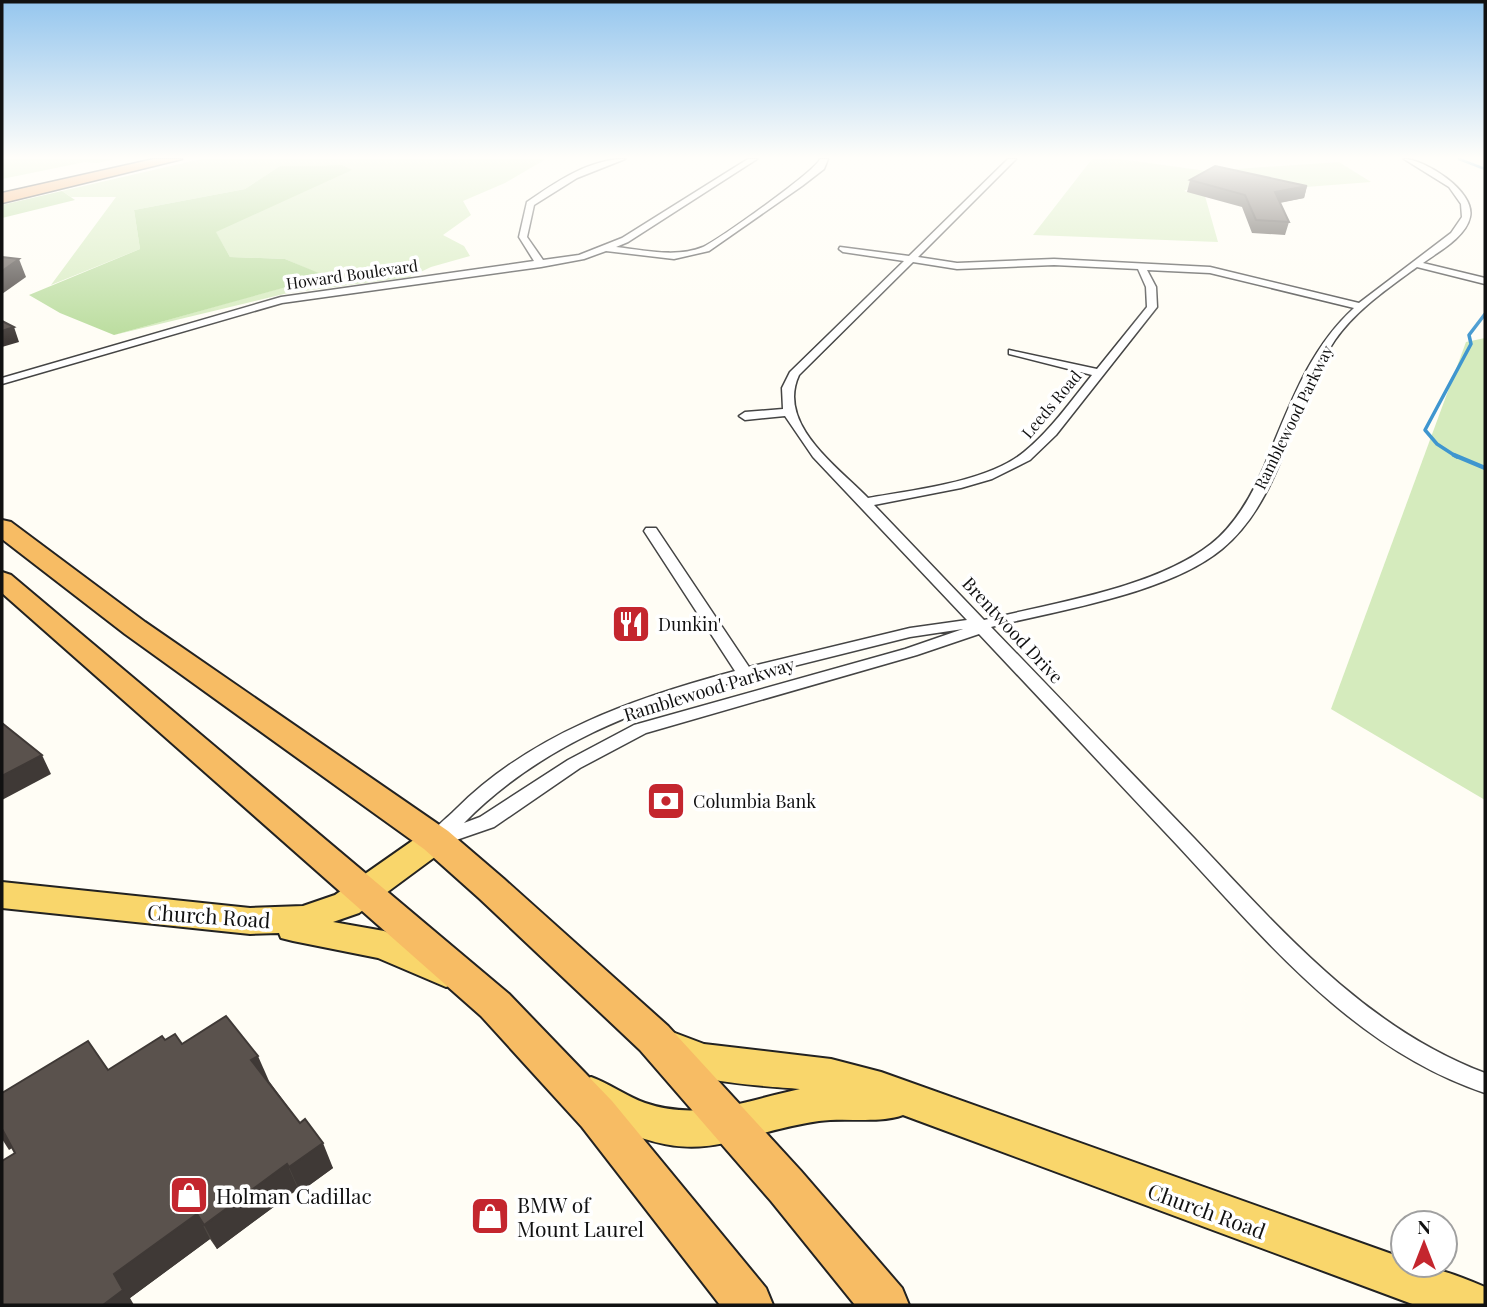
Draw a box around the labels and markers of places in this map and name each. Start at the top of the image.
restaurant icon: Dunkin' [610,603,652,645]
place label: Dunkin' [658,612,721,636]
bank icon: Columbia Bank [645,780,687,822]
place label: Columbia Bank [693,789,816,813]
shop icon: Holman Cadillac [168,1174,210,1216]
place label: Holman Cadillac [216,1181,372,1209]
place label: BMW of Mount Laurel [517,1190,644,1242]
shop icon: BMW of Mount Laurel [469,1195,511,1237]

